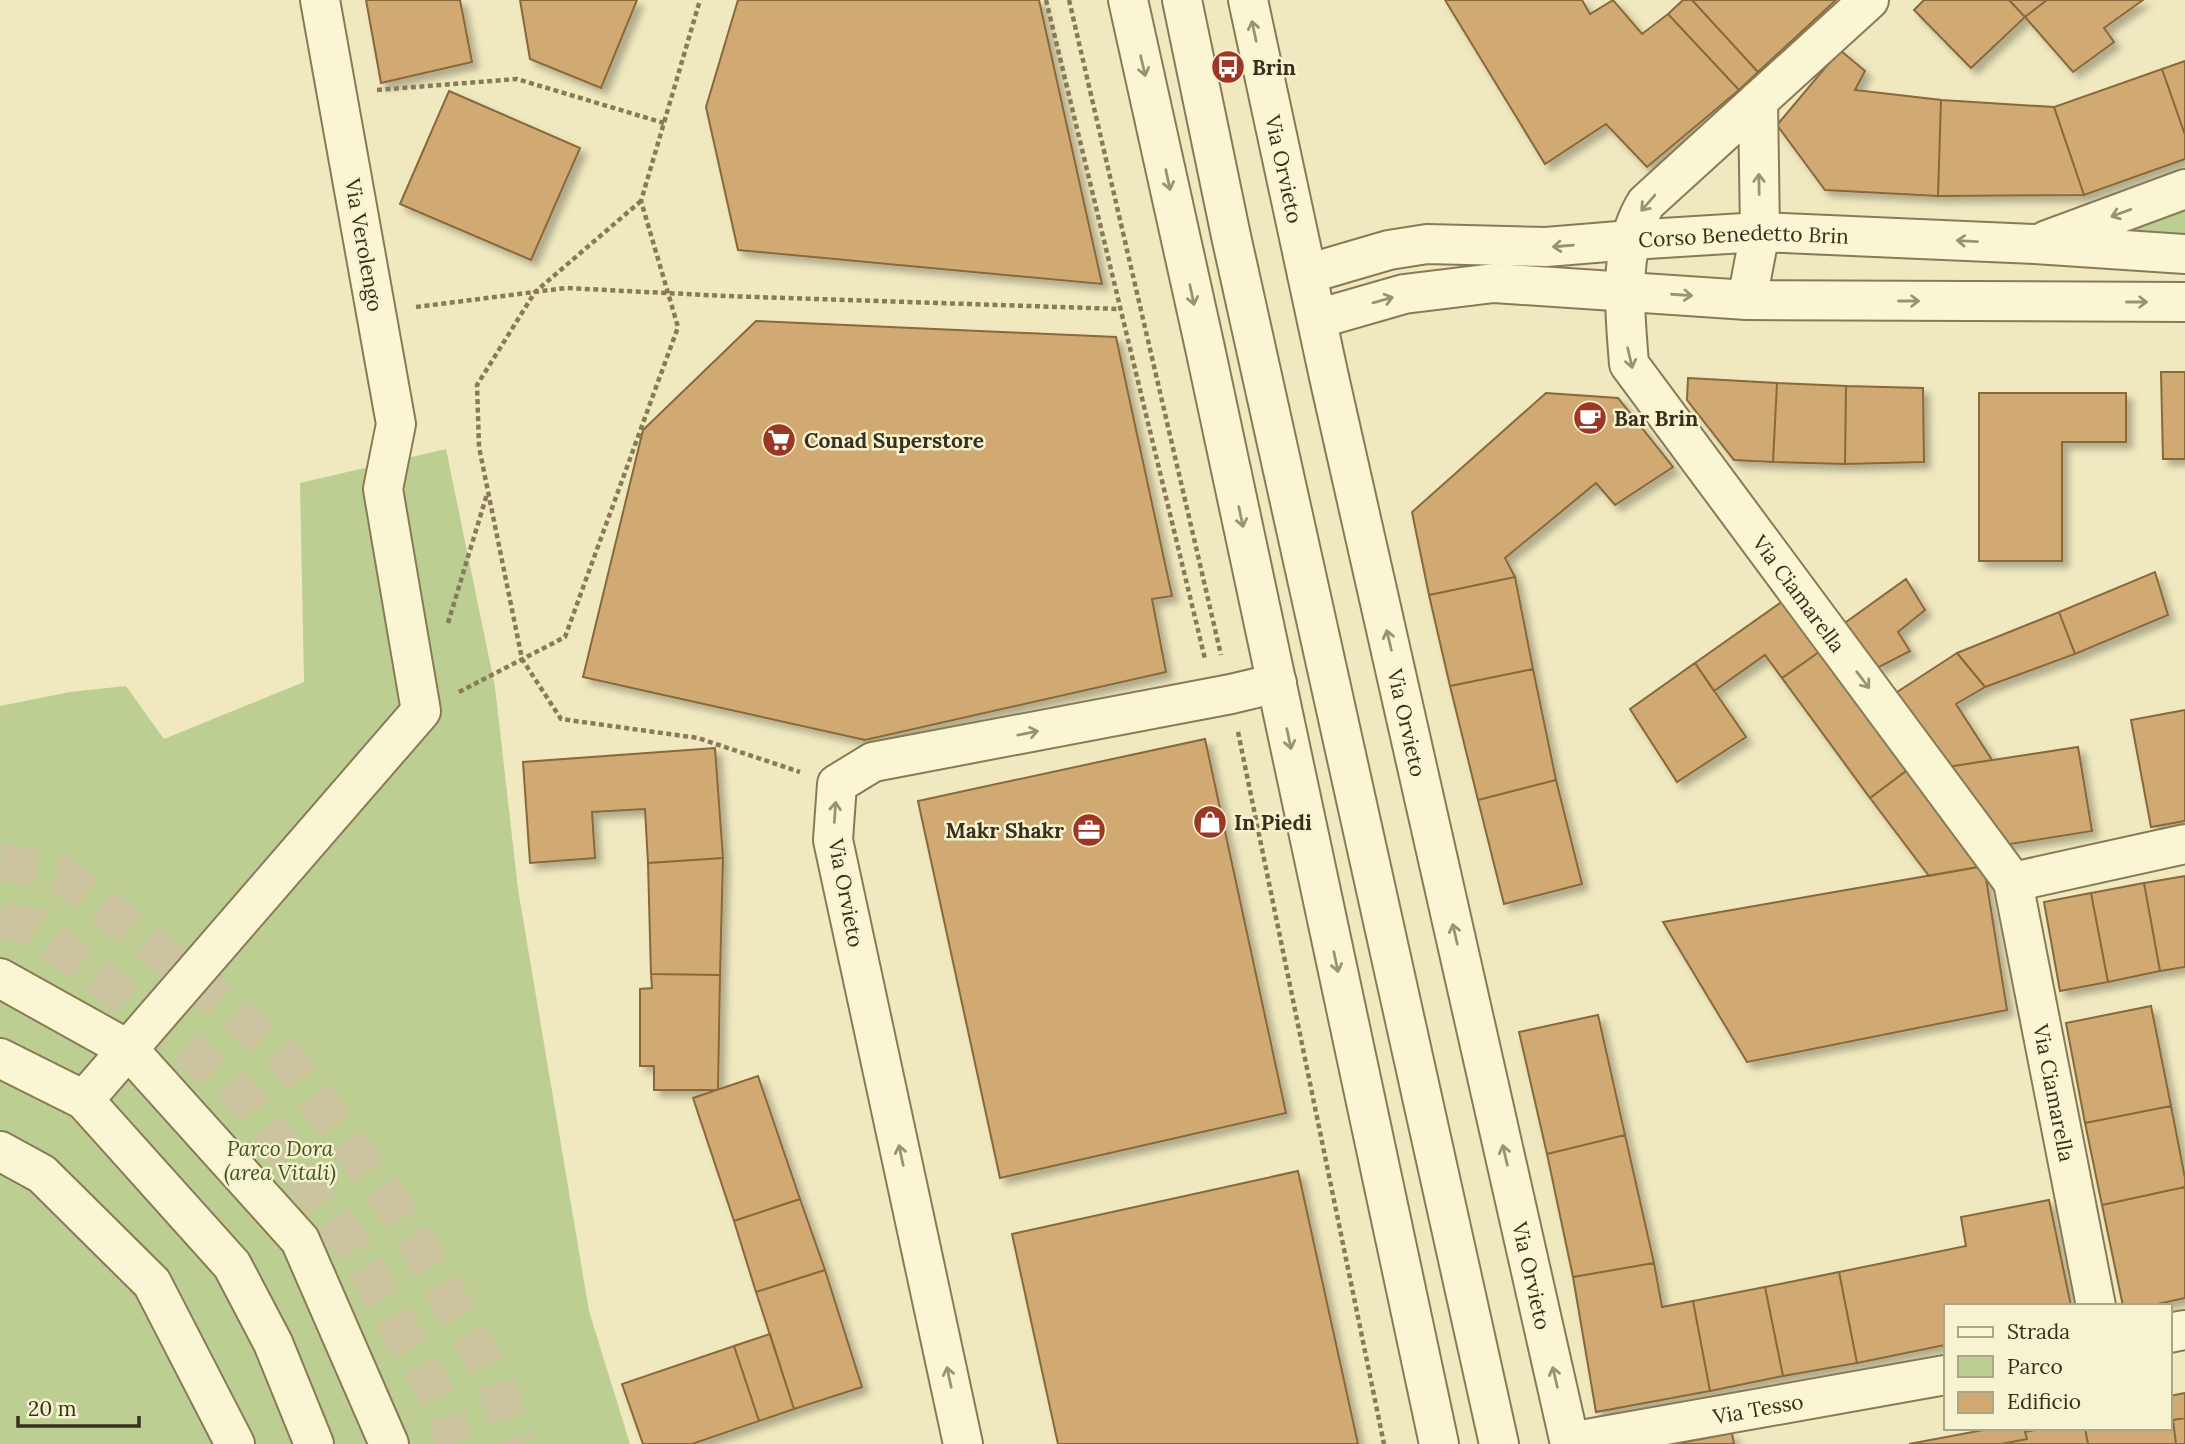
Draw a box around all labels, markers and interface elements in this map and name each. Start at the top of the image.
one-way arrow [1247,20,1261,43]
bus stop icon: Brin [1209,48,1247,86]
one-way arrow [1136,54,1150,77]
place label: Brin [1252,54,1296,81]
street label: Via Orvieto [1259,112,1309,226]
one-way arrow [1162,168,1175,191]
one-way arrow [1752,172,1766,195]
street label: Via Verolengo [339,175,389,314]
one-way arrow [1640,193,1656,211]
one-way arrow [2111,207,2133,220]
street label: Corso Benedetto Brin [1637,218,1850,253]
one-way arrow [1956,235,1979,248]
one-way arrow [1553,240,1575,253]
one-way arrow [1186,283,1200,306]
one-way arrow [1670,289,1693,302]
one-way arrow [1372,293,1394,306]
one-way arrow [1898,294,1921,308]
one-way arrow [2125,295,2148,309]
one-way arrow [1625,346,1638,368]
cafe icon: Bar Brin [1571,399,1609,437]
place label: Bar Brin [1614,405,1698,432]
supermarket icon: Conad Superstore [760,421,798,459]
place label: Conad Superstore [804,427,984,454]
one-way arrow [1235,505,1248,528]
street label: Via Ciamarella [1746,529,1852,658]
one-way arrow [1381,629,1395,652]
street label: Via Orvieto [1382,665,1432,779]
one-way arrow [1856,670,1871,689]
one-way arrow [1016,726,1039,739]
one-way arrow [1282,727,1296,750]
one-way arrow [829,801,842,824]
shop icon: In Piedi [1191,803,1229,841]
place label: In Piedi [1234,809,1312,836]
office icon: Makr Shakr [1070,811,1108,849]
place label: Makr Shakr [946,817,1064,844]
street label: Via Orvieto [822,836,870,949]
one-way arrow [1448,923,1461,946]
one-way arrow [1330,950,1344,973]
street label: Via Ciamarella [2027,1021,2081,1164]
park label: Parco Dora (area Vitali) [224,1135,336,1186]
one-way arrow [893,1144,907,1167]
one-way arrow [1498,1145,1511,1167]
street label: Via Orvieto [1507,1218,1557,1332]
legend [1944,1304,2171,1430]
text: Strada [2007,1318,2070,1345]
text: Parco [2007,1353,2063,1380]
one-way arrow [941,1366,955,1389]
one-way arrow [1548,1366,1561,1389]
scale bar [18,1384,138,1428]
street label: Via Tesso [1710,1387,1805,1430]
text: Edificio [2007,1388,2081,1415]
text: 20 m [28,1395,77,1422]

